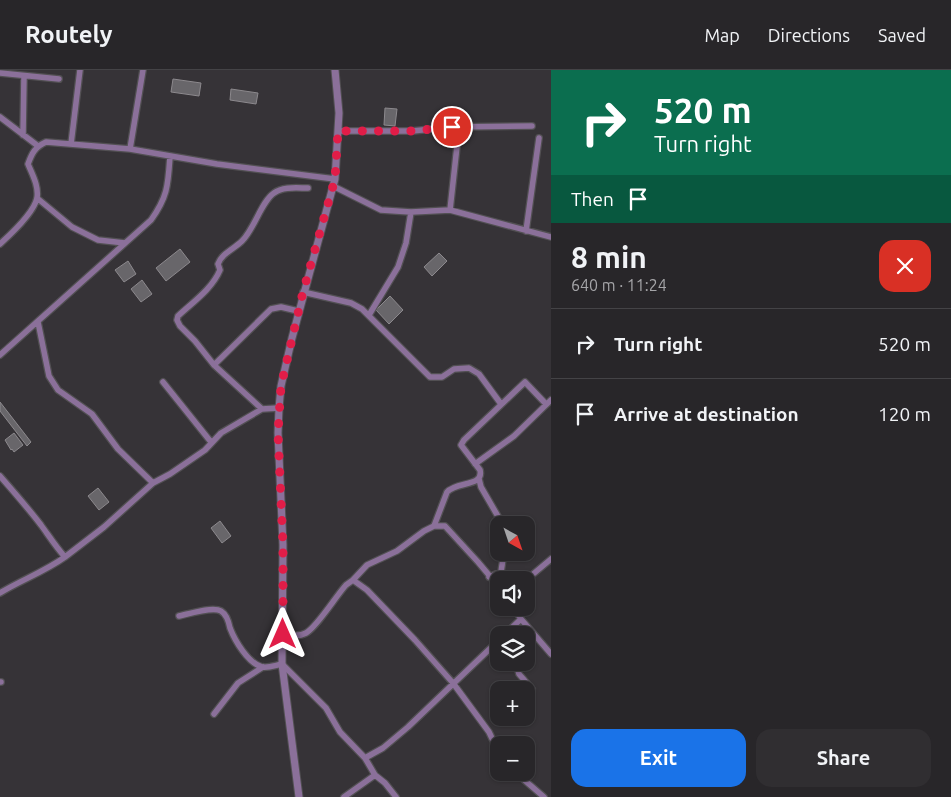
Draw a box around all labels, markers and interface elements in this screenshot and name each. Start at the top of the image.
text: Routely [25,21,112,48]
text: Map [704,25,740,45]
text: Directions [768,25,850,45]
text: Saved [878,25,926,45]
icon: right [571,90,636,155]
text: 520 m [654,90,752,130]
pin [431,106,473,148]
icon: arrive [438,113,466,141]
text: Turn right [654,131,752,156]
icon: arrive [624,185,652,213]
text: Then [571,188,614,210]
text: 8 min [571,240,647,274]
button: close [879,240,931,292]
text: 640 m · 11:24 [571,276,667,294]
icon: right [571,330,599,358]
text: Turn right [614,333,702,355]
text: 520 m [878,333,931,355]
icon: arrive [571,400,599,428]
text: Arrive at destination [614,403,799,425]
text: 120 m [878,403,931,425]
north arrow [490,516,535,561]
map controls [490,516,535,781]
button: sound [490,571,535,616]
position arrow [256,607,308,659]
button: layers [490,626,535,671]
button: + [490,681,535,726]
button: Exit [571,729,746,787]
button: Share [756,729,931,787]
button: − [490,736,535,781]

